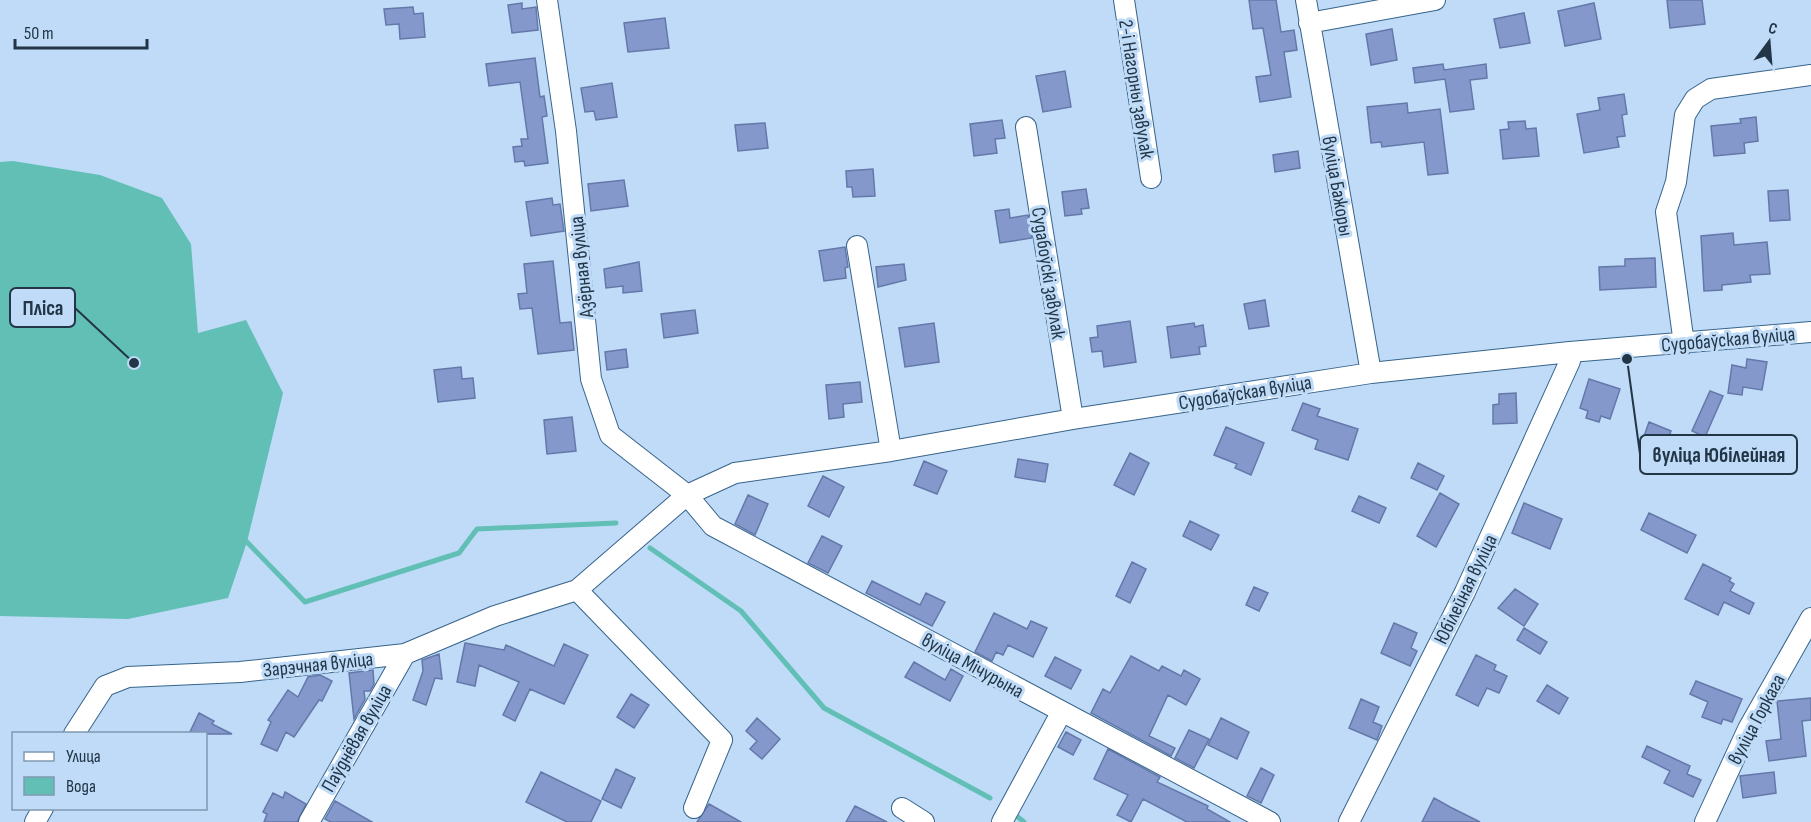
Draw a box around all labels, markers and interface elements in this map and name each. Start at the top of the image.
scale bar [15,12,147,50]
north arrow [1739,12,1799,72]
street label: 2-і Нагорны завулак [1113,18,1159,161]
text: С [1766,19,1779,39]
text: 50 m [24,23,54,44]
street label: вуліца Бажоры [1316,134,1358,238]
street label: Судабоўскі завулак [1026,206,1070,341]
street label: Азёрная вуліца [565,215,599,320]
callout: Пліса [10,288,75,327]
text: Пліса [23,296,63,321]
street label: Судобаўская вуліца [1660,322,1796,358]
street label: Судобаўская вуліца [1177,371,1313,415]
callout: вуліца Юбілейная [1640,435,1797,474]
text: вуліца Юбілейная [1653,443,1785,468]
street label: Юбілейная вуліца [1429,531,1503,648]
street label: вуліца Мічурына [917,628,1028,704]
street label: Зарэчная вуліца [262,647,374,683]
street label: вуліца Горкага [1723,670,1791,769]
street label: Паўднёвая вуліца [316,681,397,796]
legend [12,732,207,810]
text: Улица [66,746,101,767]
text: Вода [66,776,96,797]

